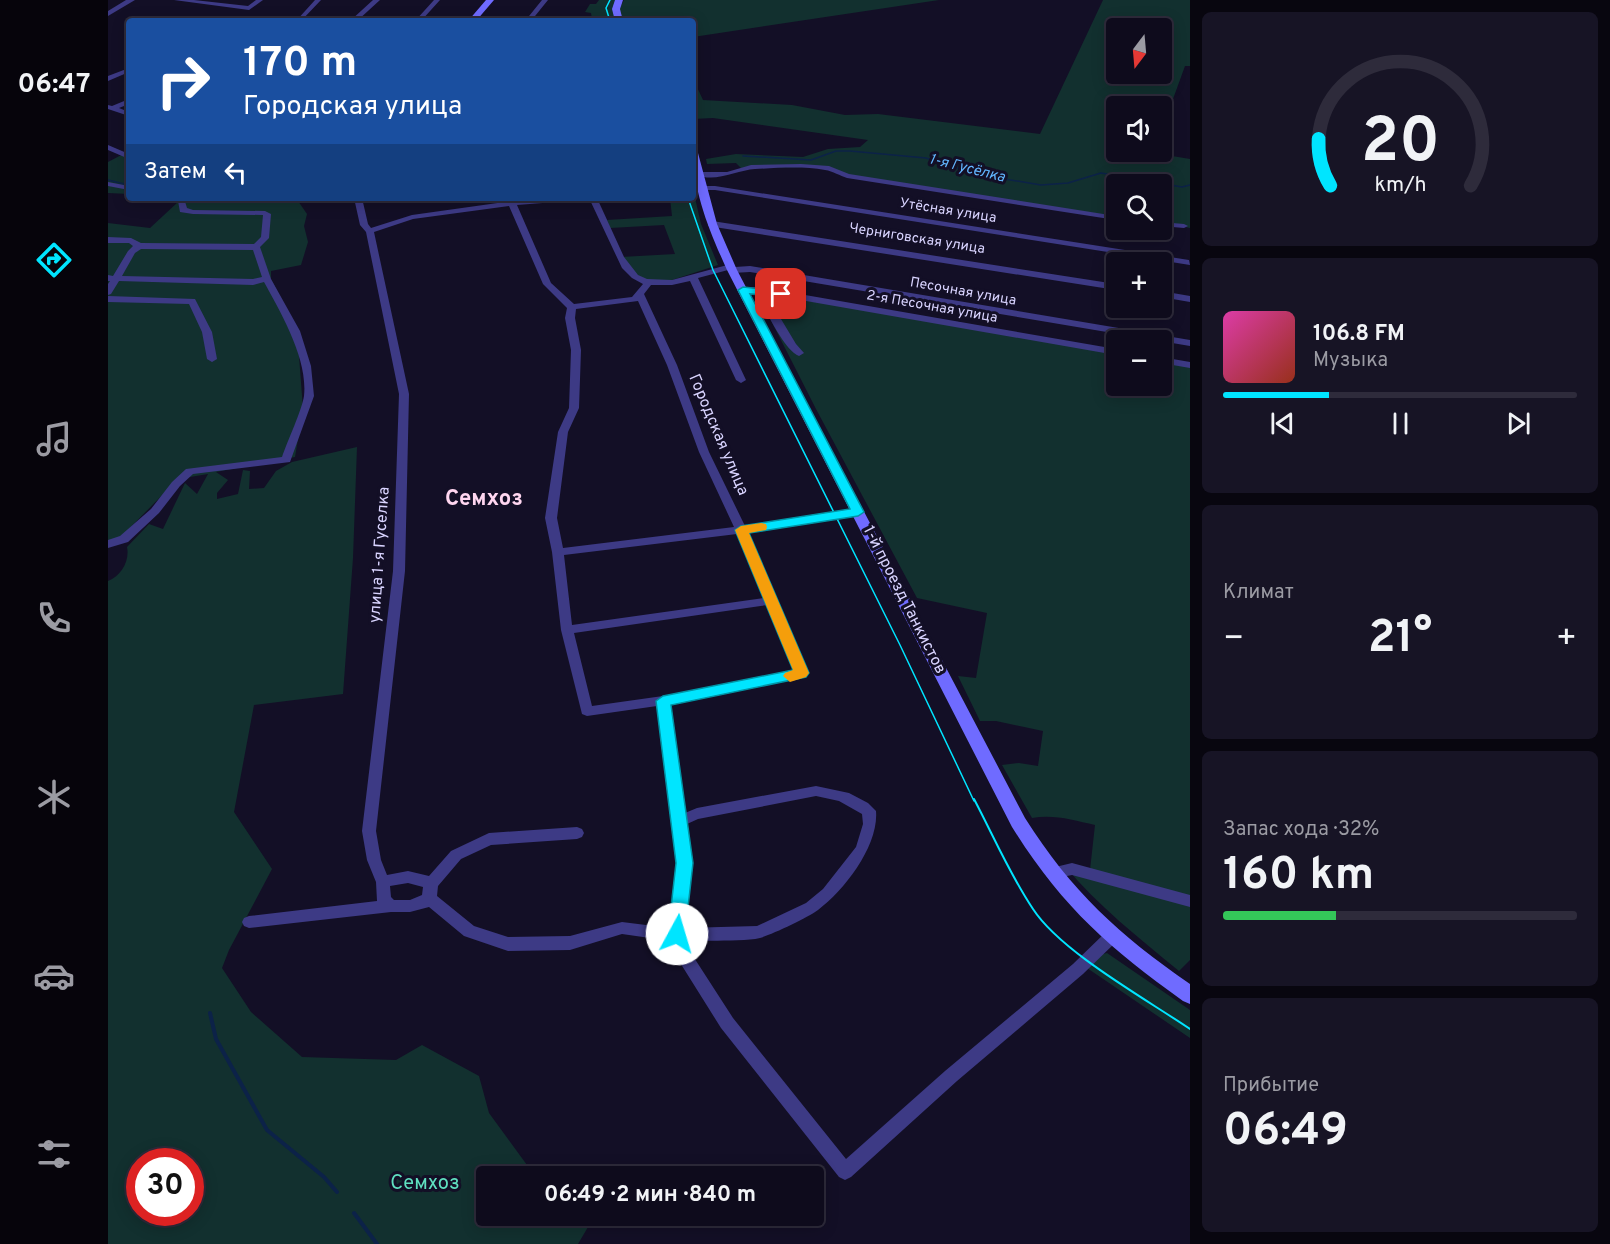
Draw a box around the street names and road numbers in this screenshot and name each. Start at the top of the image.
street label: Утёсная улица [898,195,998,227]
street label: Черниговская улица [848,220,986,258]
street label: Песочная улица [909,274,1017,310]
street label: 2-я Песочная улица [865,287,999,327]
street label: Городская улица [683,371,753,499]
street label: улица 1-я Гуселка [365,486,395,624]
street label: 1-й проезд Танкистов [858,523,950,677]

